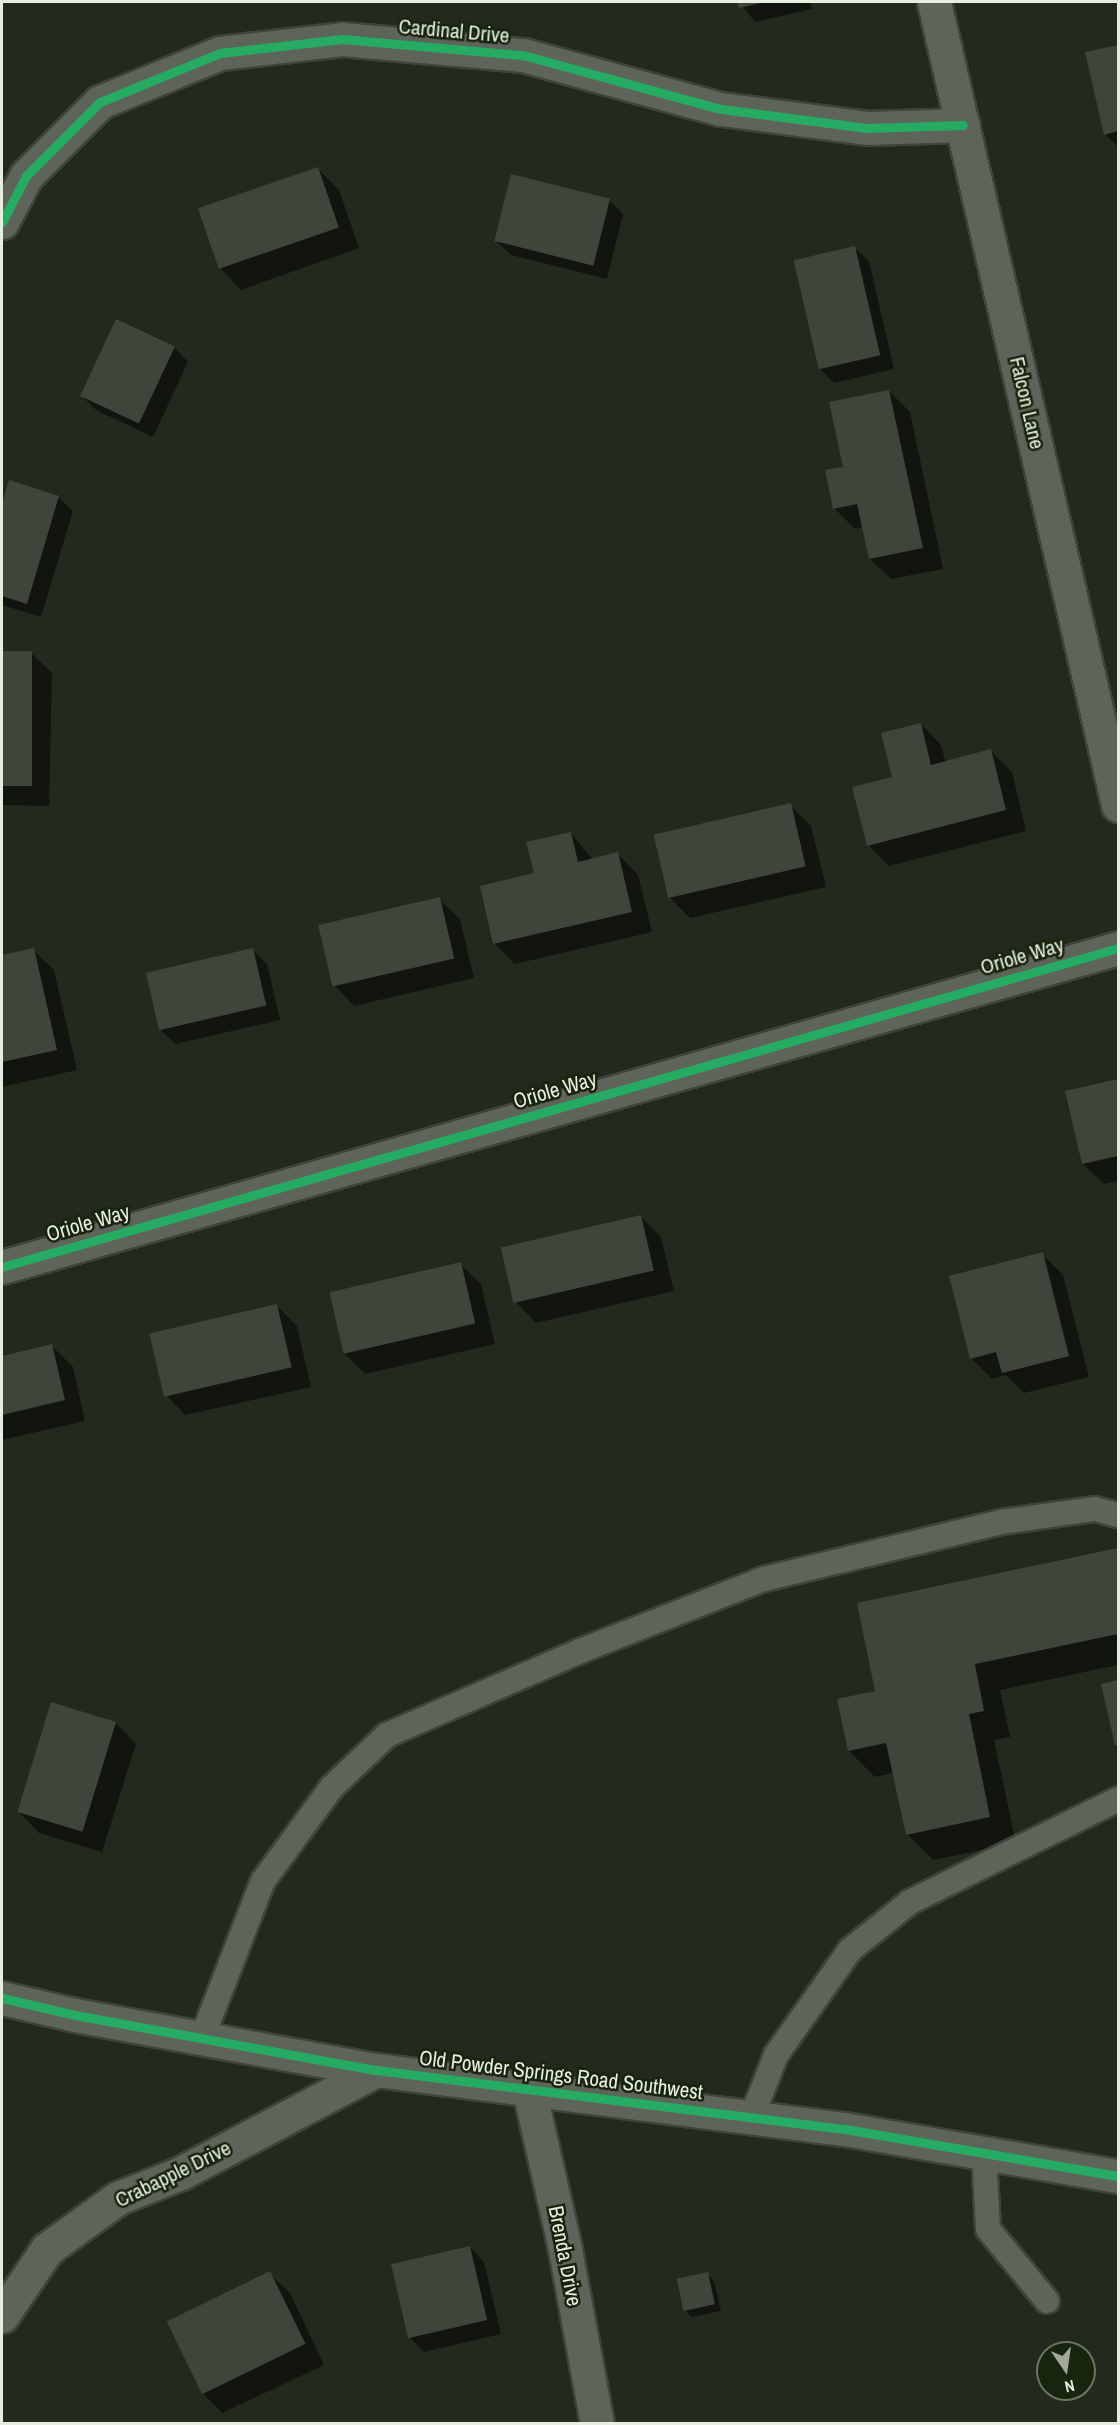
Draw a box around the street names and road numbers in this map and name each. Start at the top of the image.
street label: Cardinal Drive [398,14,510,48]
street label: Falcon Lane [1004,354,1050,452]
street label: Oriole Way [977,932,1067,980]
street label: Oriole Way [510,1066,600,1114]
street label: Oriole Way [43,1199,133,1247]
street label: Old Powder Springs Road Southwest [418,2045,704,2105]
street label: Crabapple Drive [111,2135,235,2213]
street label: Brenda Drive [543,2204,587,2308]

